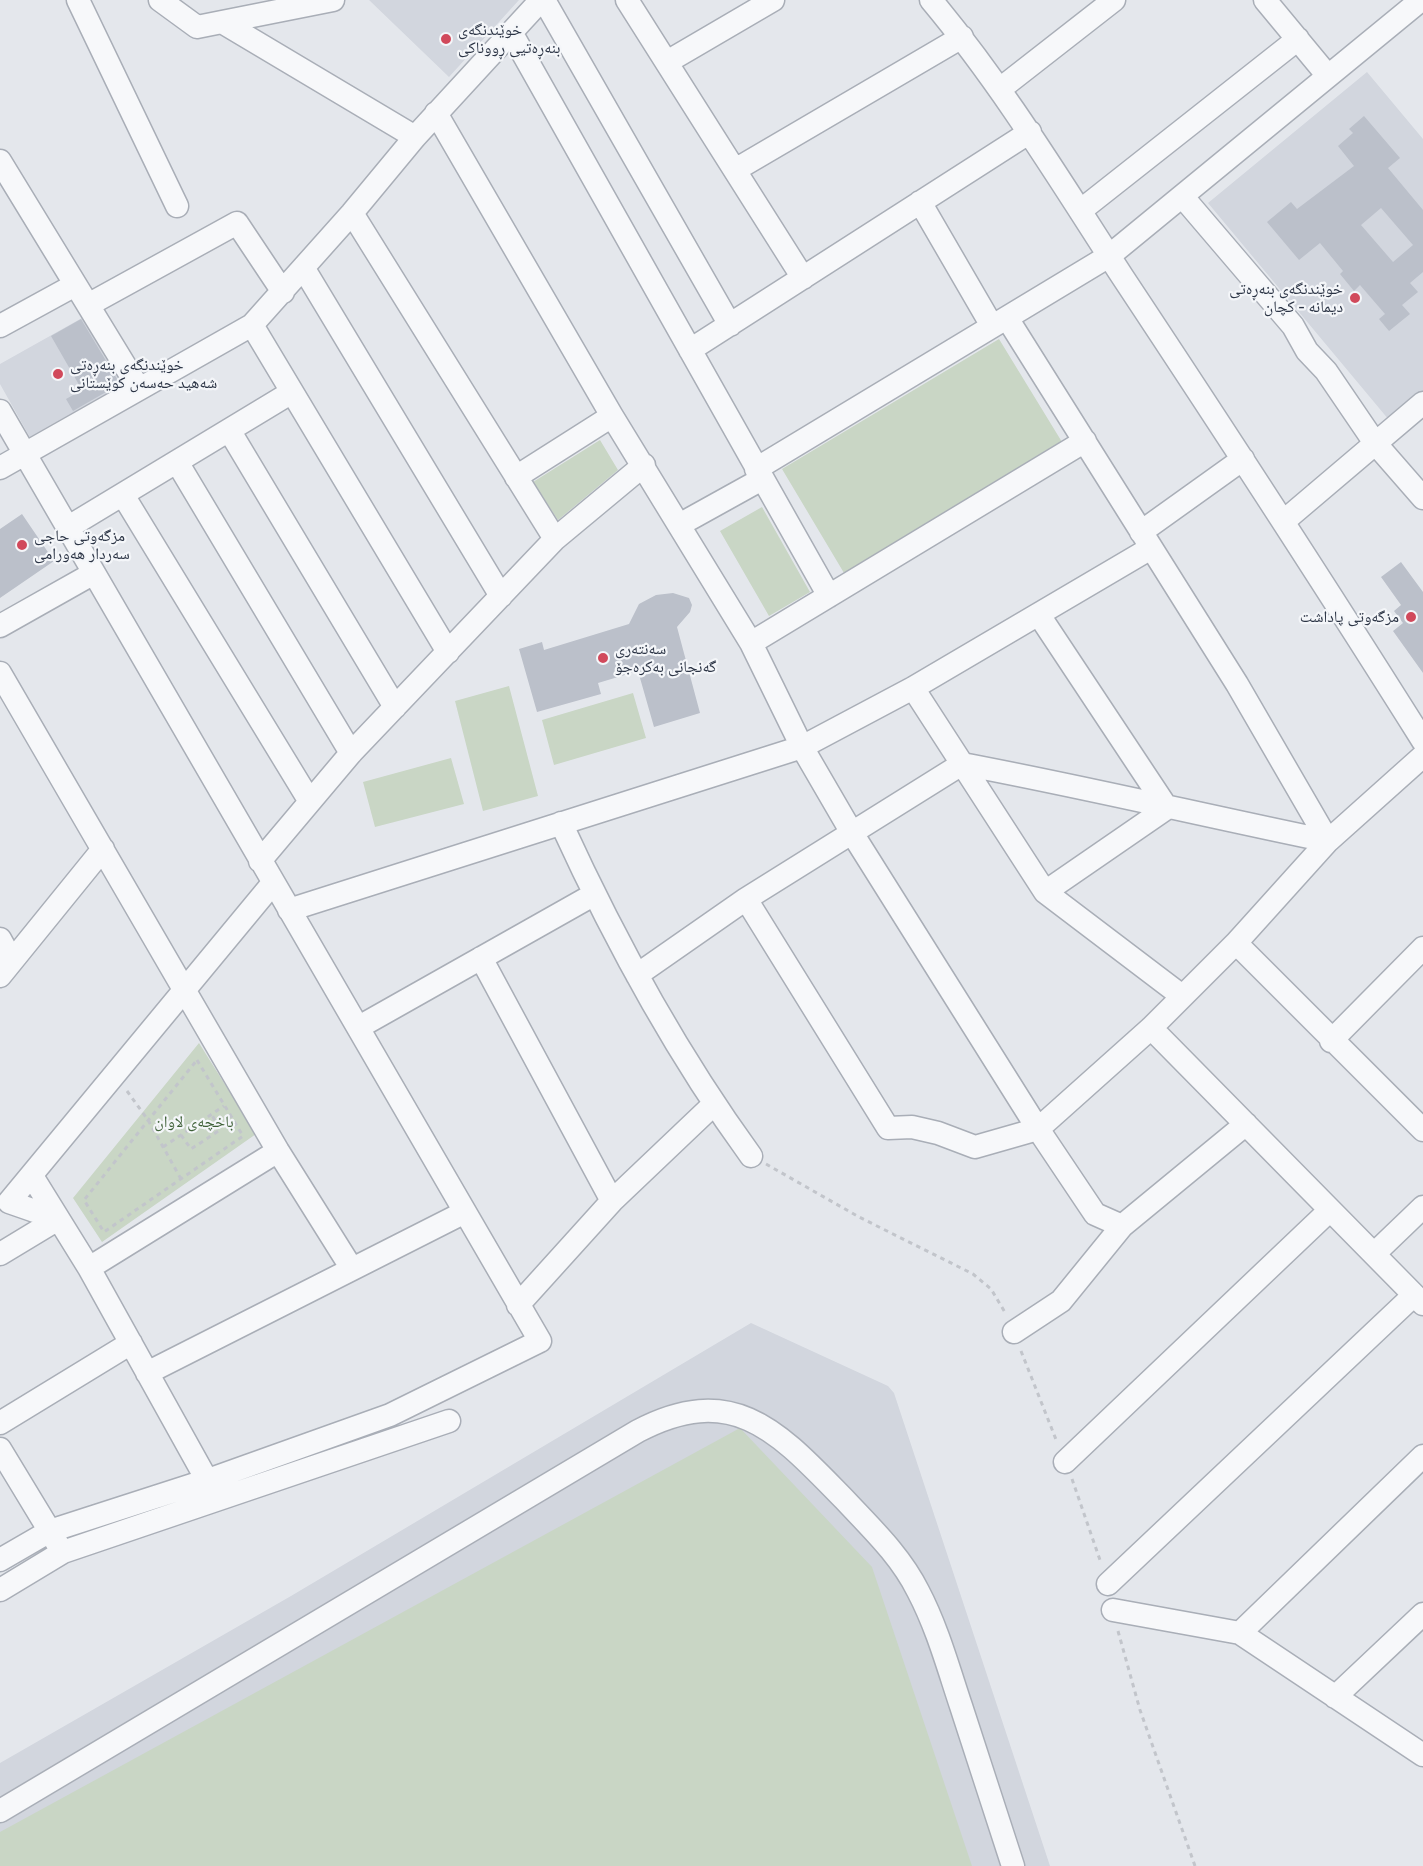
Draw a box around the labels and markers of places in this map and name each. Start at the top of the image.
place label: خوێندنگەی بنەڕەتیی ڕووناکی [458,20,560,58]
marker: خوێندنگەی بنەڕەتیی ڕووناکی [439,32,453,46]
place label: خوێندنگەی بنەڕەتی دیمانە - کچان [1229,279,1343,317]
marker: خوێندنگەی بنەڕەتی دیمانە - کچان [1348,291,1362,305]
place label: خوێندنگەی بنەڕەتی شەهید حەسەن کوێستانی [70,355,217,393]
marker: خوێندنگەی بنەڕەتی شەهید حەسەن کوێستانی [51,367,65,381]
place label: مزگەوتی حاجی سەردار هەورامی [34,526,130,564]
marker: مزگەوتی حاجی سەردار هەورامی [15,538,29,552]
place label: مزگەوتی پاداشت [1300,607,1399,627]
marker: مزگەوتی پاداشت [1404,610,1418,624]
place label: سەنتەری گەنجانی بەکرەجۆ [615,639,716,677]
marker: سەنتەری گەنجانی بەکرەجۆ [596,651,610,665]

